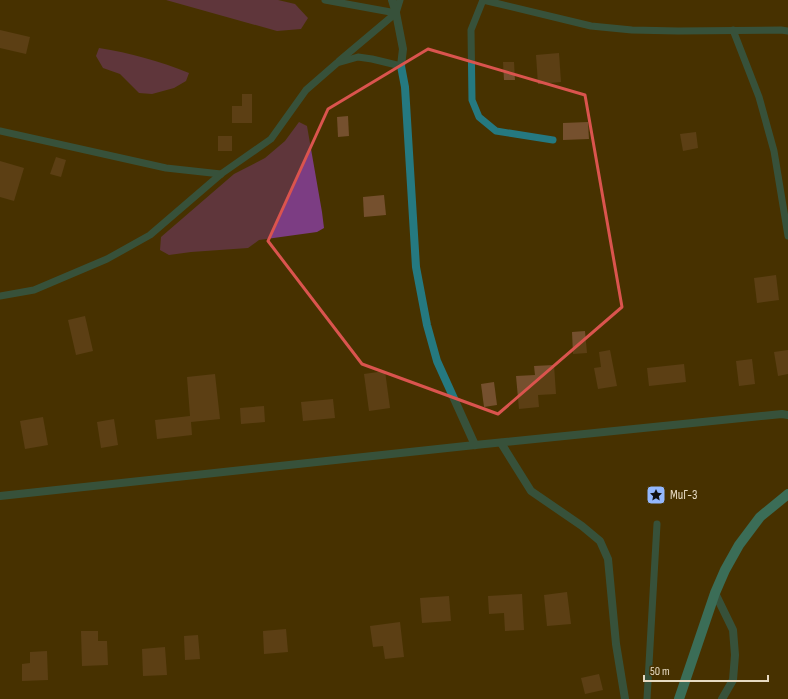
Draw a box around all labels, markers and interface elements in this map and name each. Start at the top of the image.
place icon: МиГ-3 [645,484,667,506]
place label: МиГ-3 [670,487,697,503]
scale bar [644,657,768,683]
text: 50 m [650,664,670,679]

